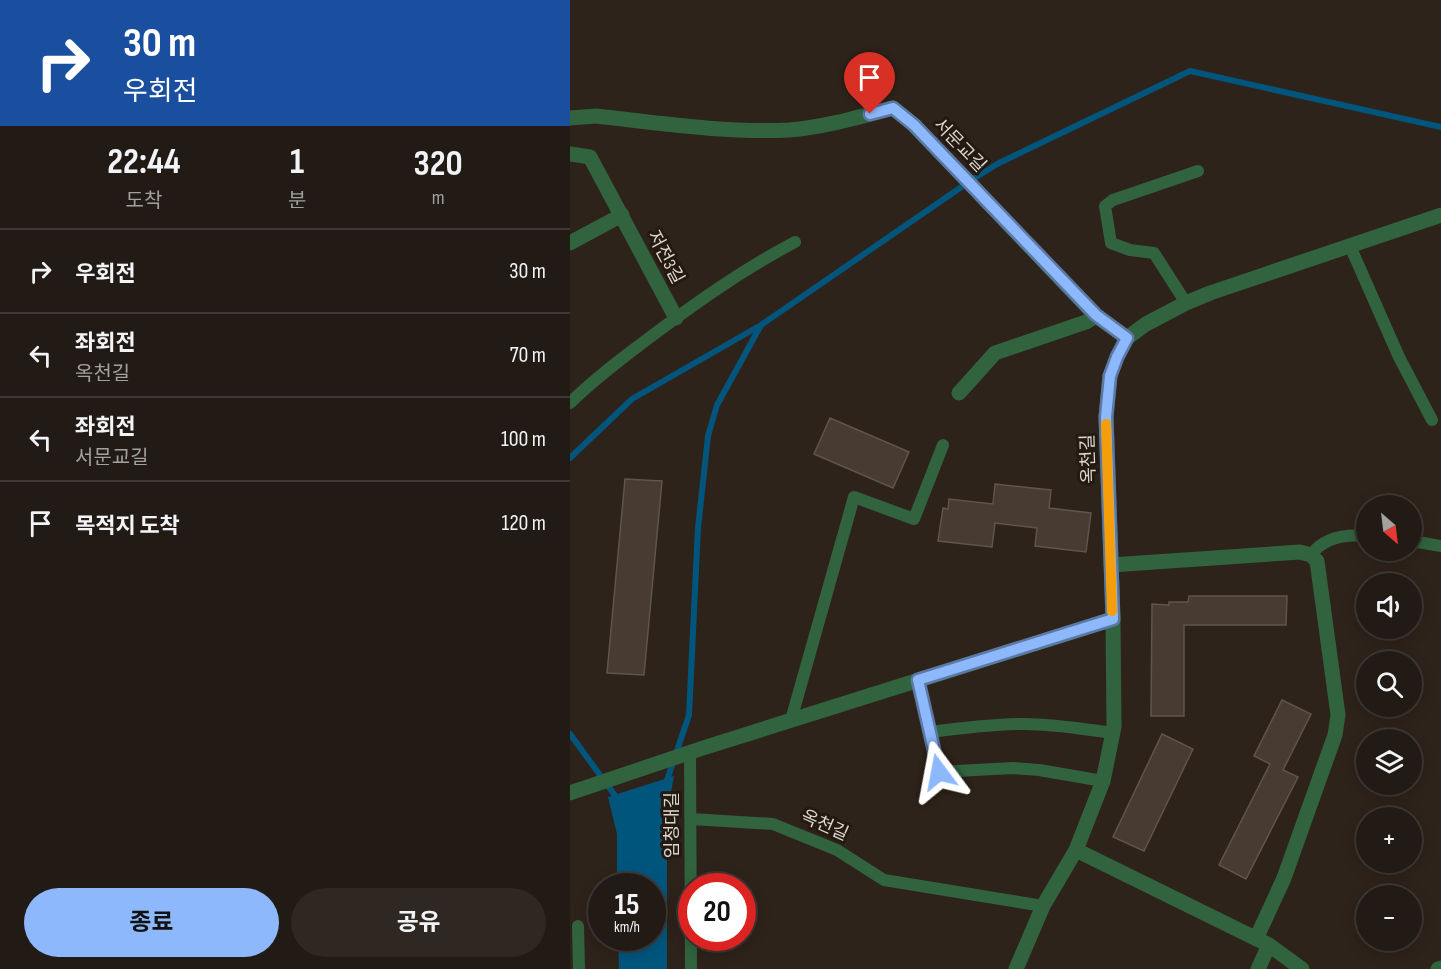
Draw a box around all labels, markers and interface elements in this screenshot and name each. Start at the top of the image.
text: 30 m [123,18,196,69]
icon: right [24,24,102,102]
pin [844,52,895,114]
icon: arrive [853,61,886,94]
text: 우회전 [123,76,198,108]
street label: 서문교길 [929,114,990,176]
text: 22:44 [107,141,181,184]
text: 1 [290,141,304,184]
text: 320 [414,143,463,186]
text: m [432,186,445,210]
text: 도착 [126,189,162,213]
text: 분 [288,189,306,213]
street label: 저전3길 [643,227,688,287]
icon: right [24,255,57,288]
text: 30 m [509,258,546,285]
text: 우회전 [75,261,136,288]
text: 좌회전 [75,330,136,357]
icon: left [24,339,57,372]
text: 70 m [510,342,546,369]
text: 옥천길 [75,362,130,386]
text: 좌회전 [75,414,136,441]
icon: left [24,423,57,456]
text: 100 m [501,426,546,453]
street label: 옥천길 [1077,434,1100,484]
text: 서문교길 [75,446,149,470]
north arrow [1356,495,1422,561]
map controls [1356,495,1422,951]
icon: arrive [24,507,57,540]
text: 120 m [502,510,546,537]
text: 목적지 도착 [75,513,180,540]
button: sound [1356,573,1422,639]
button: search [1356,651,1422,717]
button: layers [1356,729,1422,795]
position arrow [907,740,971,804]
street label: 임청대길 [662,792,683,858]
street label: 옥천길 [798,806,852,845]
button: + [1356,807,1422,873]
speed limit sign: 20 [678,873,756,951]
button: − [1356,885,1422,951]
text: 15 [615,887,640,923]
button: 종료 [24,888,279,957]
button: 공유 [291,888,546,957]
text: km/h [614,918,640,937]

